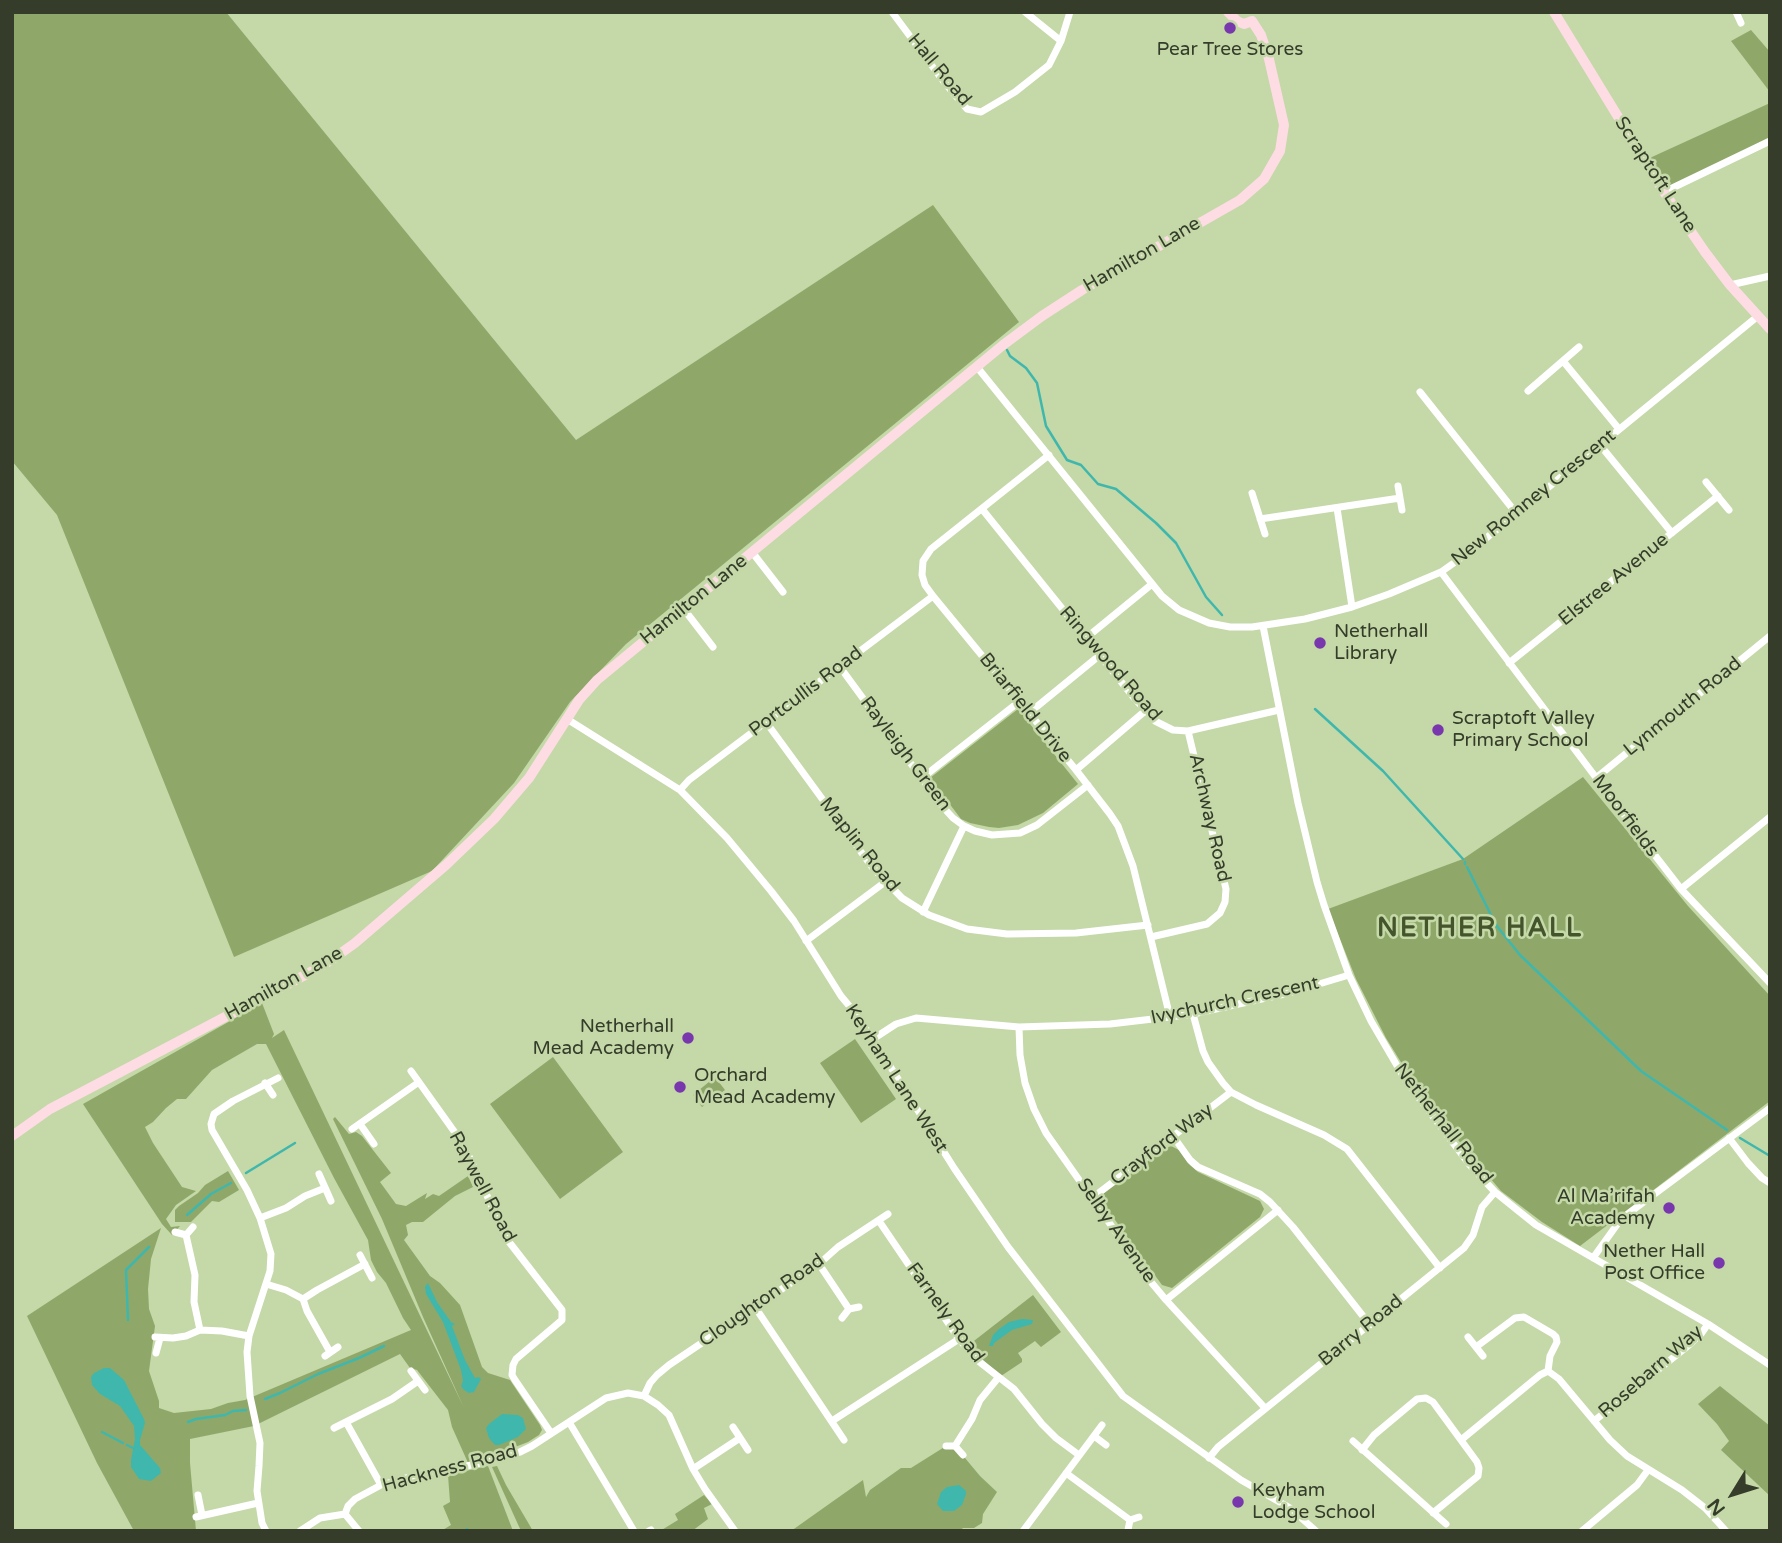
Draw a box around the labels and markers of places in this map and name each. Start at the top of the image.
marker: Pear Tree Stores [1222,20,1238,36]
place label: Pear Tree Stores [1157,39,1303,61]
place label: Netherhall Library [1334,621,1428,665]
marker: Netherhall Library [1312,635,1328,651]
place label: Scraptoft Valley Primary School [1452,708,1595,752]
marker: Scraptoft Valley Primary School [1430,722,1446,738]
place label: Netherhall Mead Academy [533,1016,674,1060]
marker: Netherhall Mead Academy [680,1030,696,1046]
place label: Orchard Mead Academy [694,1065,835,1109]
marker: Orchard Mead Academy [672,1079,688,1095]
place label: Al Ma’rifah Academy [1557,1186,1655,1230]
marker: Al Ma’rifah Academy [1661,1200,1677,1216]
place label: Nether Hall Post Office [1603,1241,1705,1285]
marker: Nether Hall Post Office [1711,1255,1727,1271]
place label: Keyham Lodge School [1252,1480,1375,1524]
marker: Keyham Lodge School [1230,1494,1246,1510]

